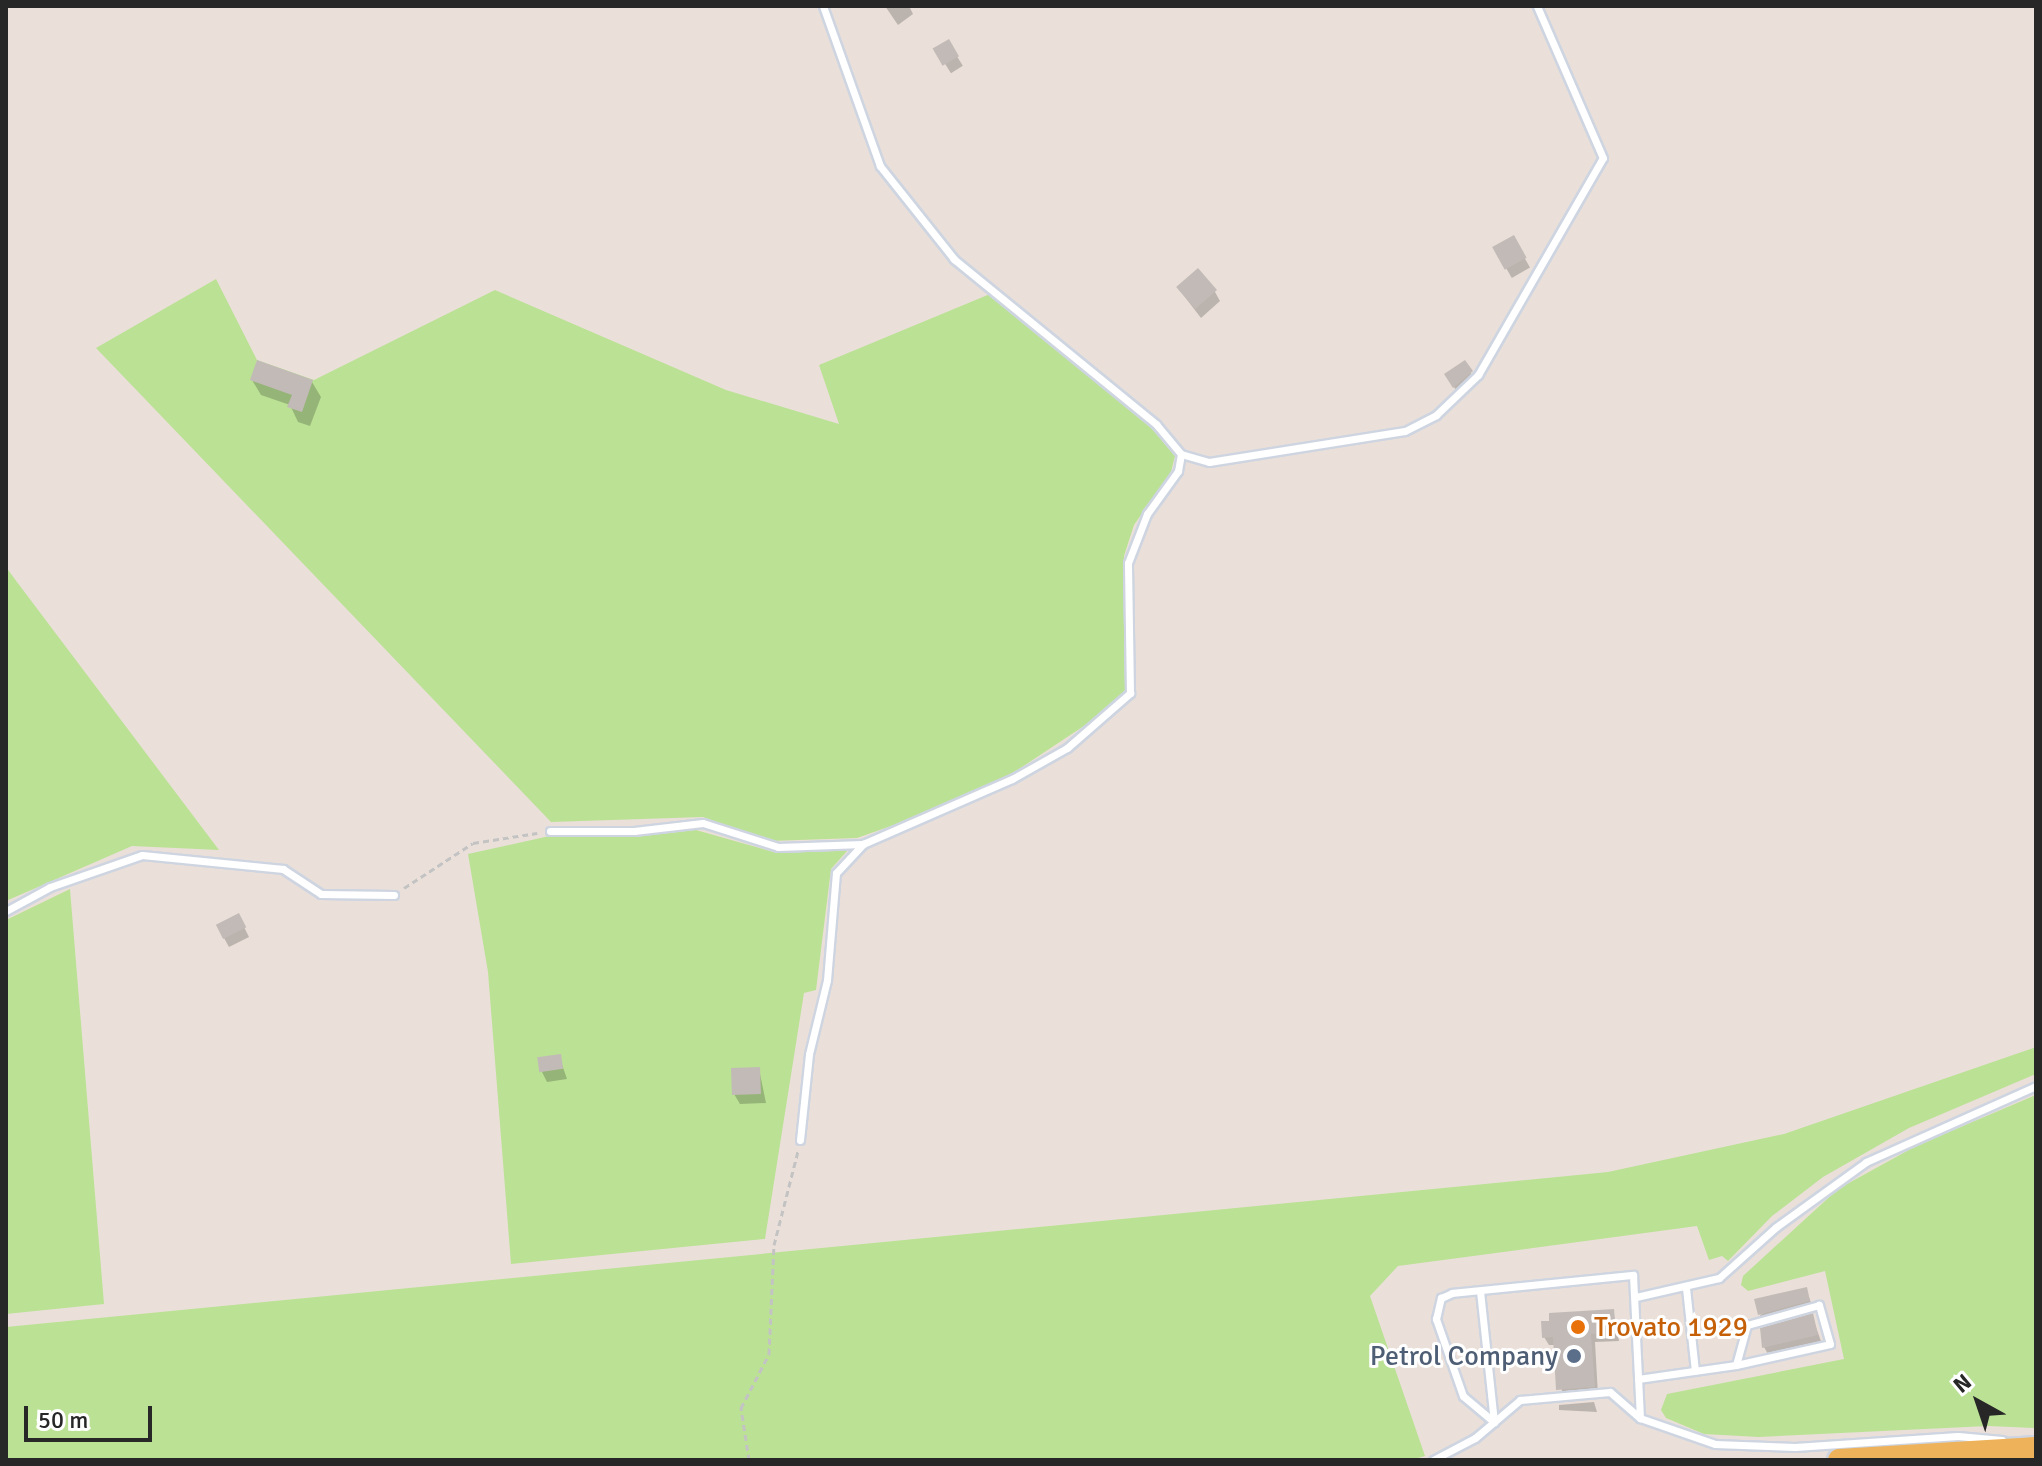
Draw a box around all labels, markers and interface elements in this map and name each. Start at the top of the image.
place label: Trovato 1929 [1594,1310,1748,1344]
marker: Trovato 1929 [1569,1318,1587,1336]
place label: Petrol Company [1370,1339,1558,1373]
marker: Petrol Company [1565,1347,1583,1365]
north arrow [1938,1362,2018,1442]
text: N [1948,1368,1977,1398]
scale bar [28,1390,156,1440]
text: 50 m [38,1405,88,1435]

